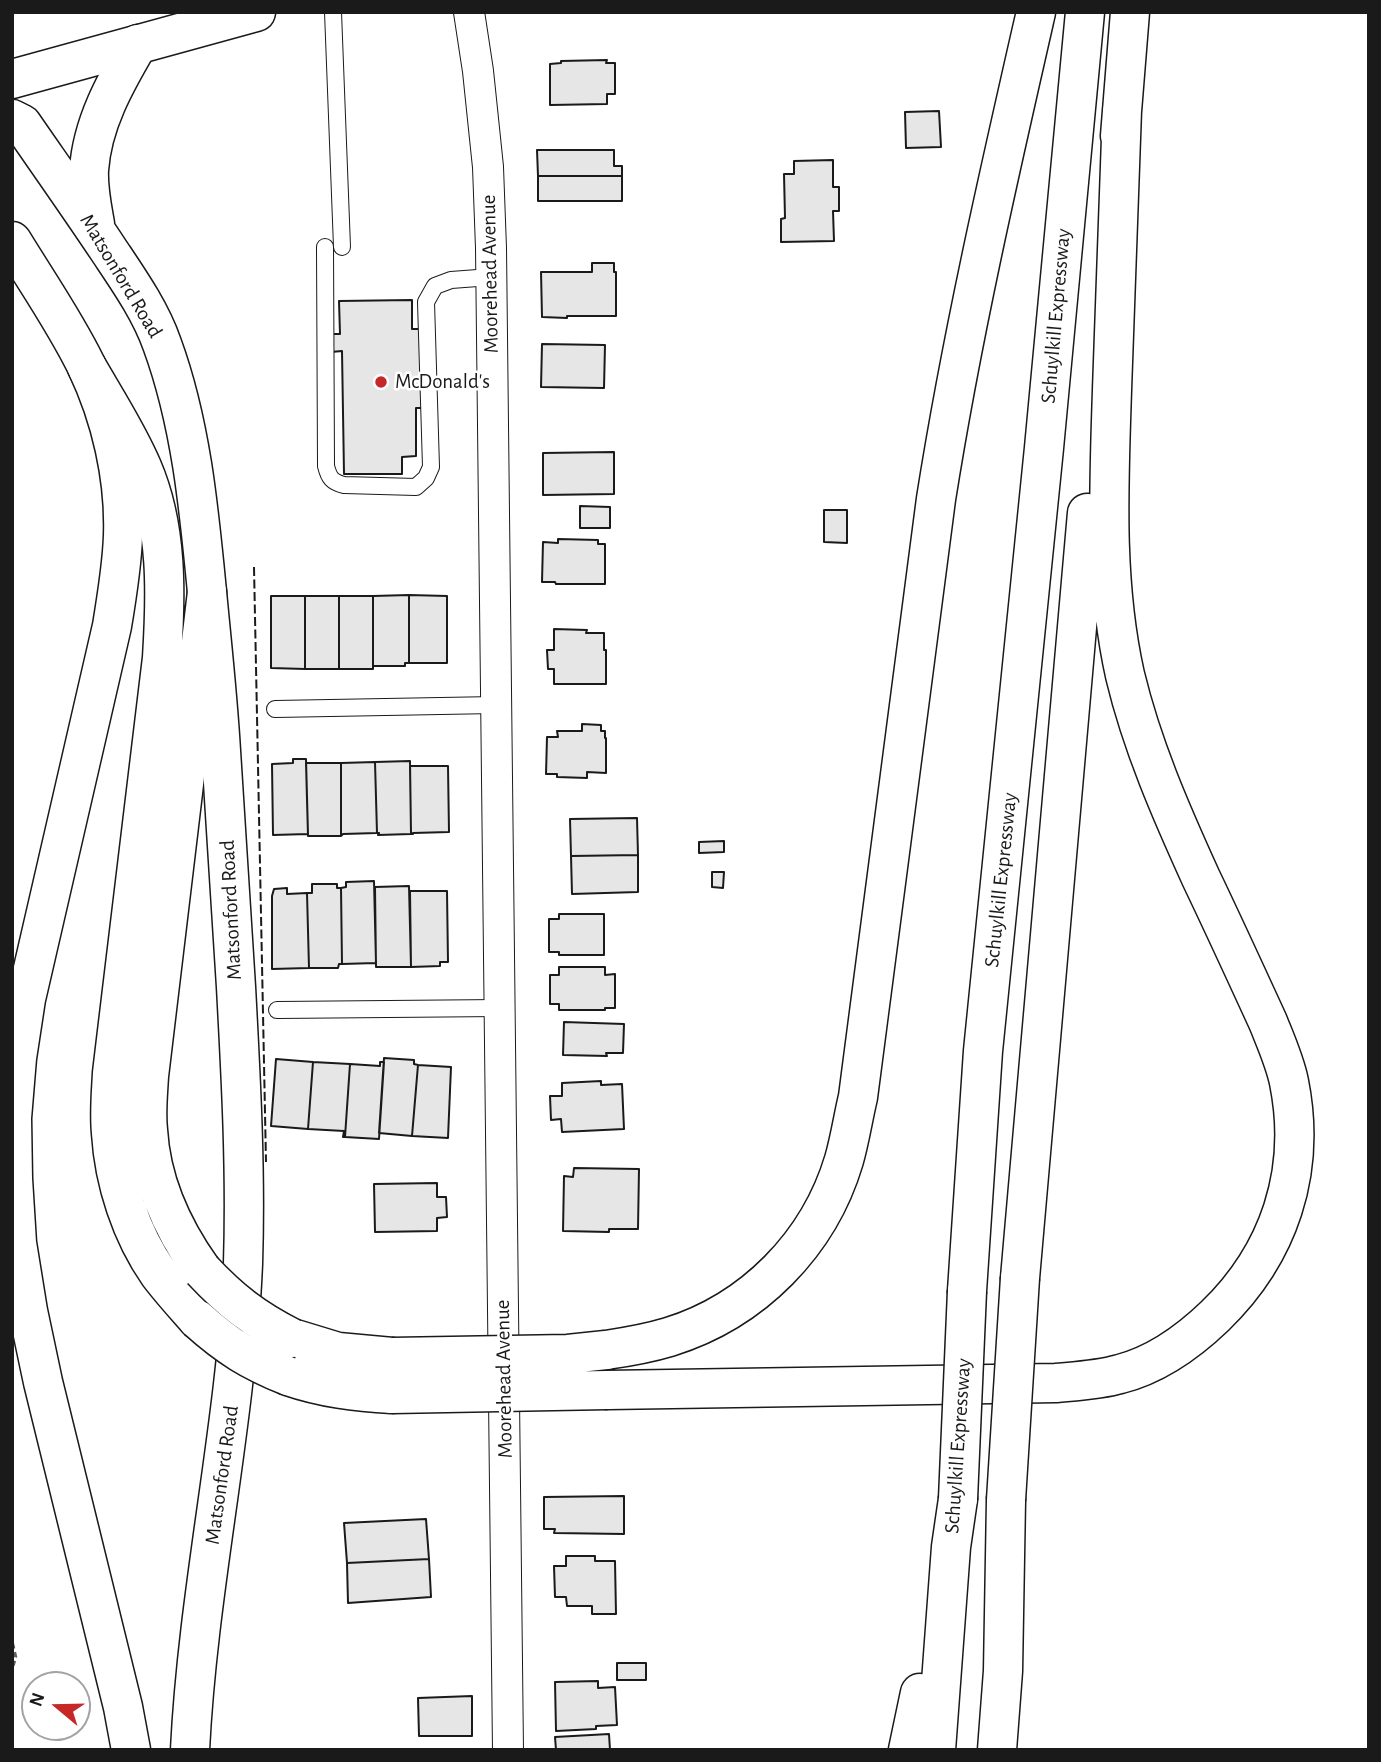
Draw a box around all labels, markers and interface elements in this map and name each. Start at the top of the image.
street label: Moorehead Avenue [476,194,504,354]
street label: Matsonford Road [74,209,168,343]
street label: Schuylkill Expressway [1036,227,1076,405]
place label: McDonald's [395,369,490,395]
marker: McDonald's [373,374,389,390]
street label: Schuylkill Expressway [979,791,1023,969]
street label: Matsonford Road [215,839,247,981]
street label: Moorehead Avenue [490,1299,518,1459]
street label: Schuylkill Expressway [939,1358,977,1534]
street label: Matsonford Road [200,1404,244,1546]
north arrow [21,1671,91,1741]
text: N [26,1690,49,1709]

